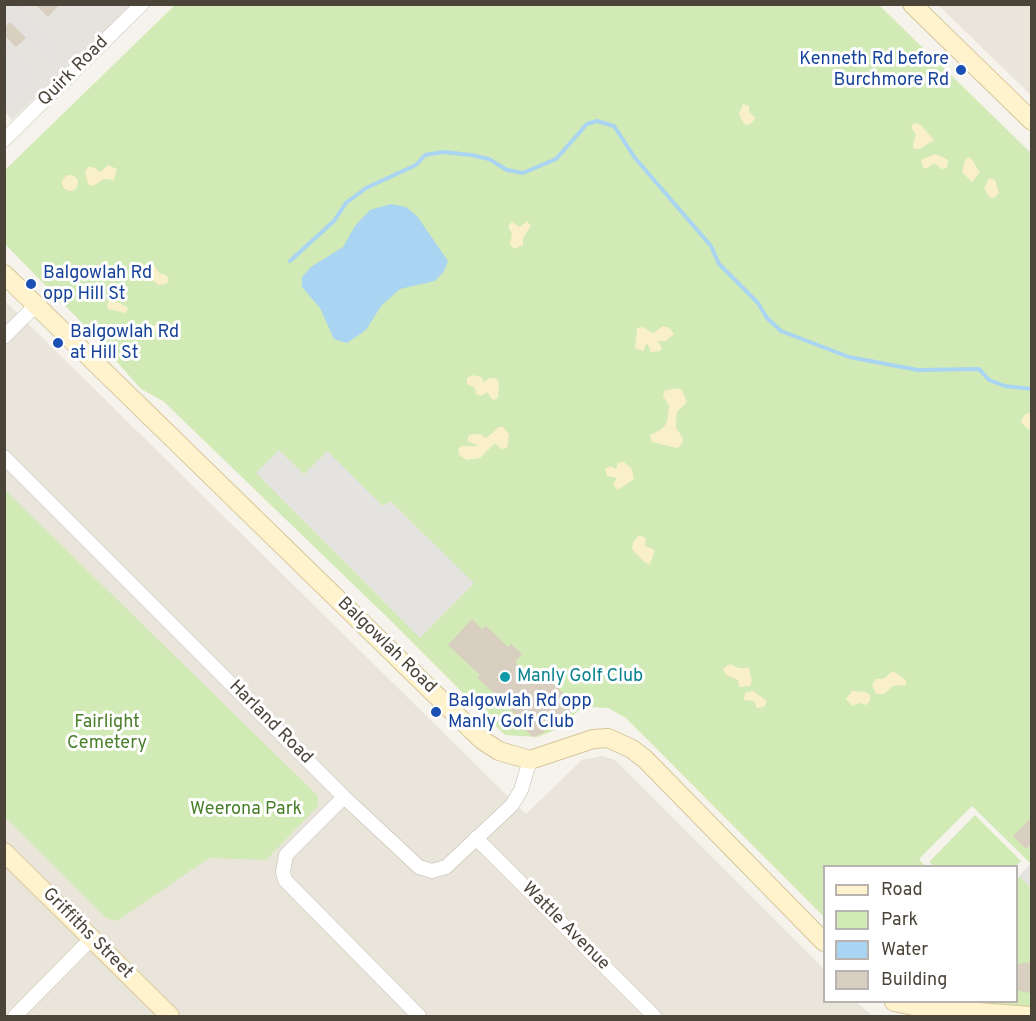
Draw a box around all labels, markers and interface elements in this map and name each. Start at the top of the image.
street label: Quirk Road [34,32,114,112]
place label: Kenneth Rd before Burchmore Rd [799,49,949,92]
marker: Kenneth Rd before Burchmore Rd [954,63,968,77]
place label: Balgowlah Rd opp Hill St [43,263,152,306]
marker: Balgowlah Rd opp Hill St [24,277,38,291]
place label: Balgowlah Rd at Hill St [70,322,179,364]
marker: Balgowlah Rd at Hill St [51,336,65,350]
street label: Balgowlah Road [332,593,440,699]
place label: Manly Golf Club [517,666,643,688]
marker: Manly Golf Club [498,670,512,684]
street label: Harland Road [224,677,316,769]
place label: Balgowlah Rd opp Manly Golf Club [448,691,592,734]
marker: Balgowlah Rd opp Manly Golf Club [429,705,443,719]
park label: Fairlight Cemetery [67,712,147,754]
park label: Weerona Park [190,799,302,821]
legend [823,865,1018,1003]
street label: Wattle Avenue [516,878,614,976]
text: Road [881,879,923,902]
street label: Griffiths Street [37,884,137,984]
text: Park [881,909,918,932]
text: Water [881,939,928,962]
text: Building [881,969,947,992]

